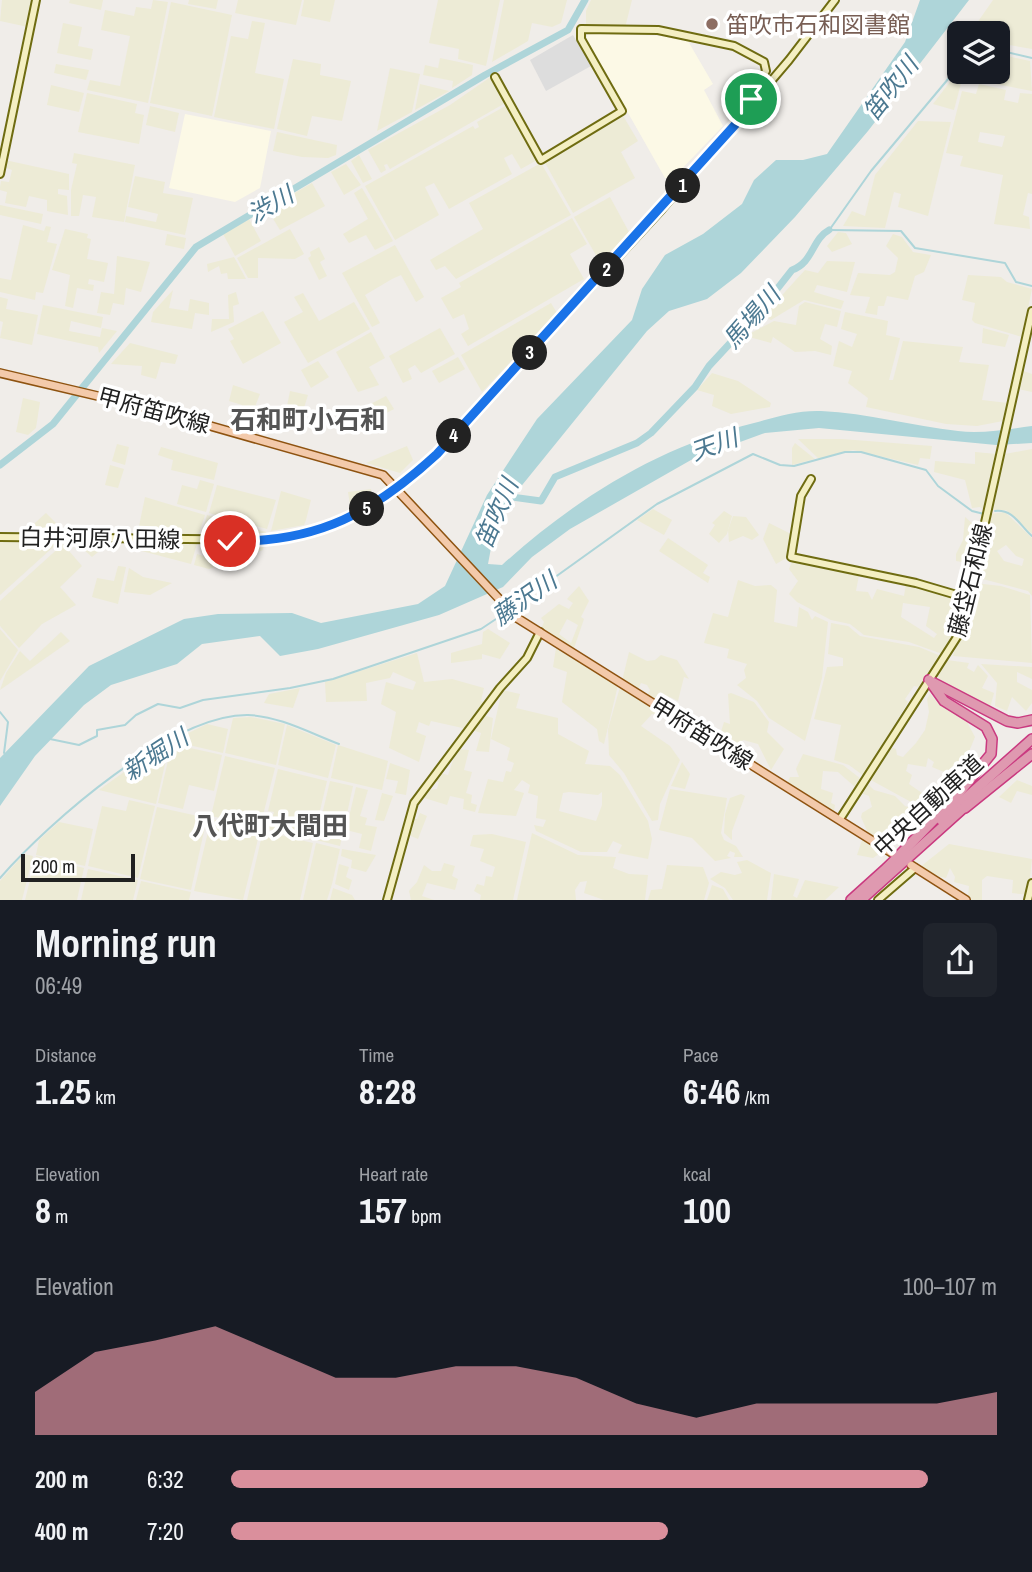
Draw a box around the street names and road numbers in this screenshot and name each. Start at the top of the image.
street label: 甲府笛吹線 [94,380,214,440]
street label: 藤垈石和線 [941,520,999,640]
street label: 白井河原八田線 [19,521,181,555]
street label: 甲府笛吹線 [645,689,759,777]
street label: 中央自動車道 [866,747,990,863]

